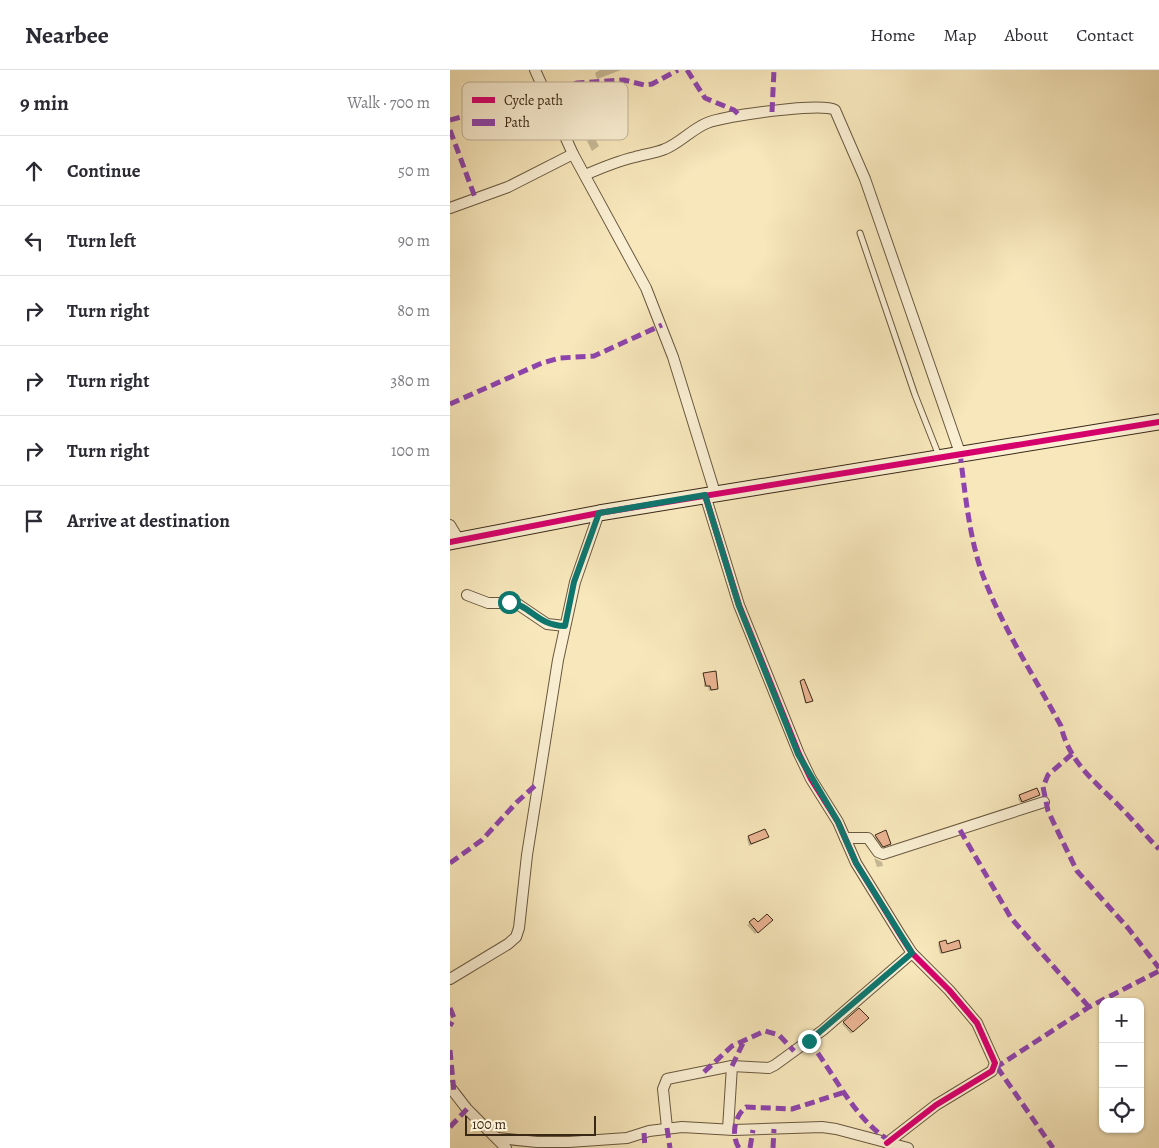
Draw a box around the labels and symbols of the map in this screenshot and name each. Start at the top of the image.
legend [462,82,628,140]
text: Cycle path [504,91,564,110]
text: Path [504,113,531,132]
route start [498,591,521,614]
route end [798,1030,821,1053]
scale bar [465,1113,596,1136]

